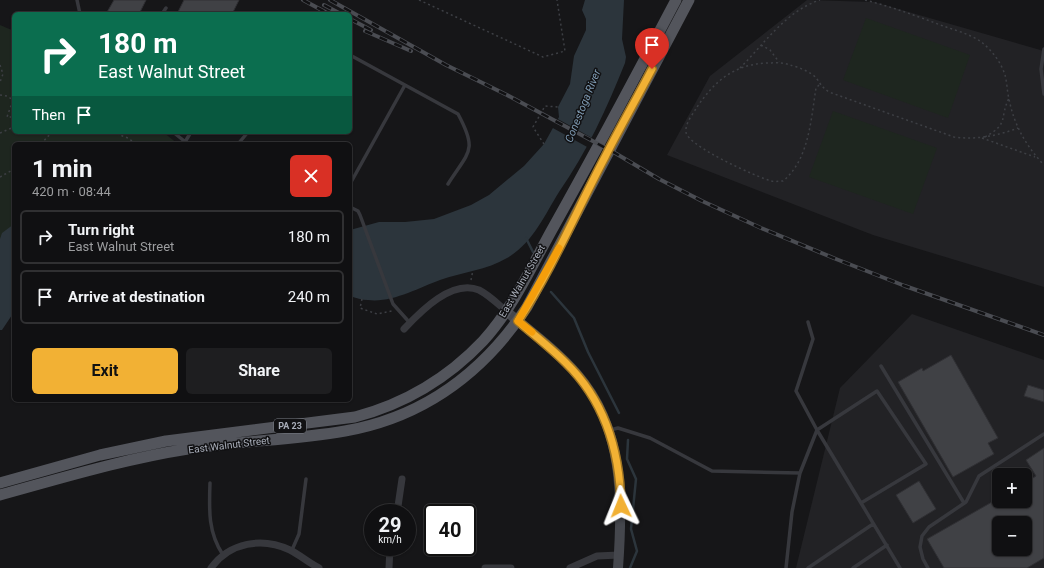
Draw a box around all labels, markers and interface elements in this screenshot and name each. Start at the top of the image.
text: 180 m [98,27,177,60]
icon: right [32,28,84,80]
pin [635,28,669,69]
icon: arrive [641,34,663,56]
text: East Walnut Street [98,61,245,82]
water label: Conestoga River [562,67,604,144]
icon: arrive [73,104,95,126]
text: Then [32,106,65,124]
text: 1 min [32,155,92,183]
button: close [290,155,332,197]
text: 420 m · 08:44 [32,184,111,199]
text: Turn right [68,221,134,239]
icon: right [34,226,56,248]
text: 180 m [288,228,330,246]
text: East Walnut Street [68,239,174,254]
street label: East Walnut Street [497,243,547,319]
icon: arrive [34,286,56,308]
text: Arrive at destination [68,288,205,306]
text: 240 m [288,288,330,306]
button: Exit [32,348,178,394]
button: Share [186,348,332,394]
road number: PA 23 [274,419,306,433]
street label: East Walnut Street [188,435,270,455]
map controls [992,468,1032,556]
button: + [992,468,1032,508]
position arrow [600,485,642,527]
speed limit sign: 40 [424,504,476,556]
text: 29 [379,513,401,537]
button: − [992,516,1032,556]
text: km/h [378,534,402,545]

